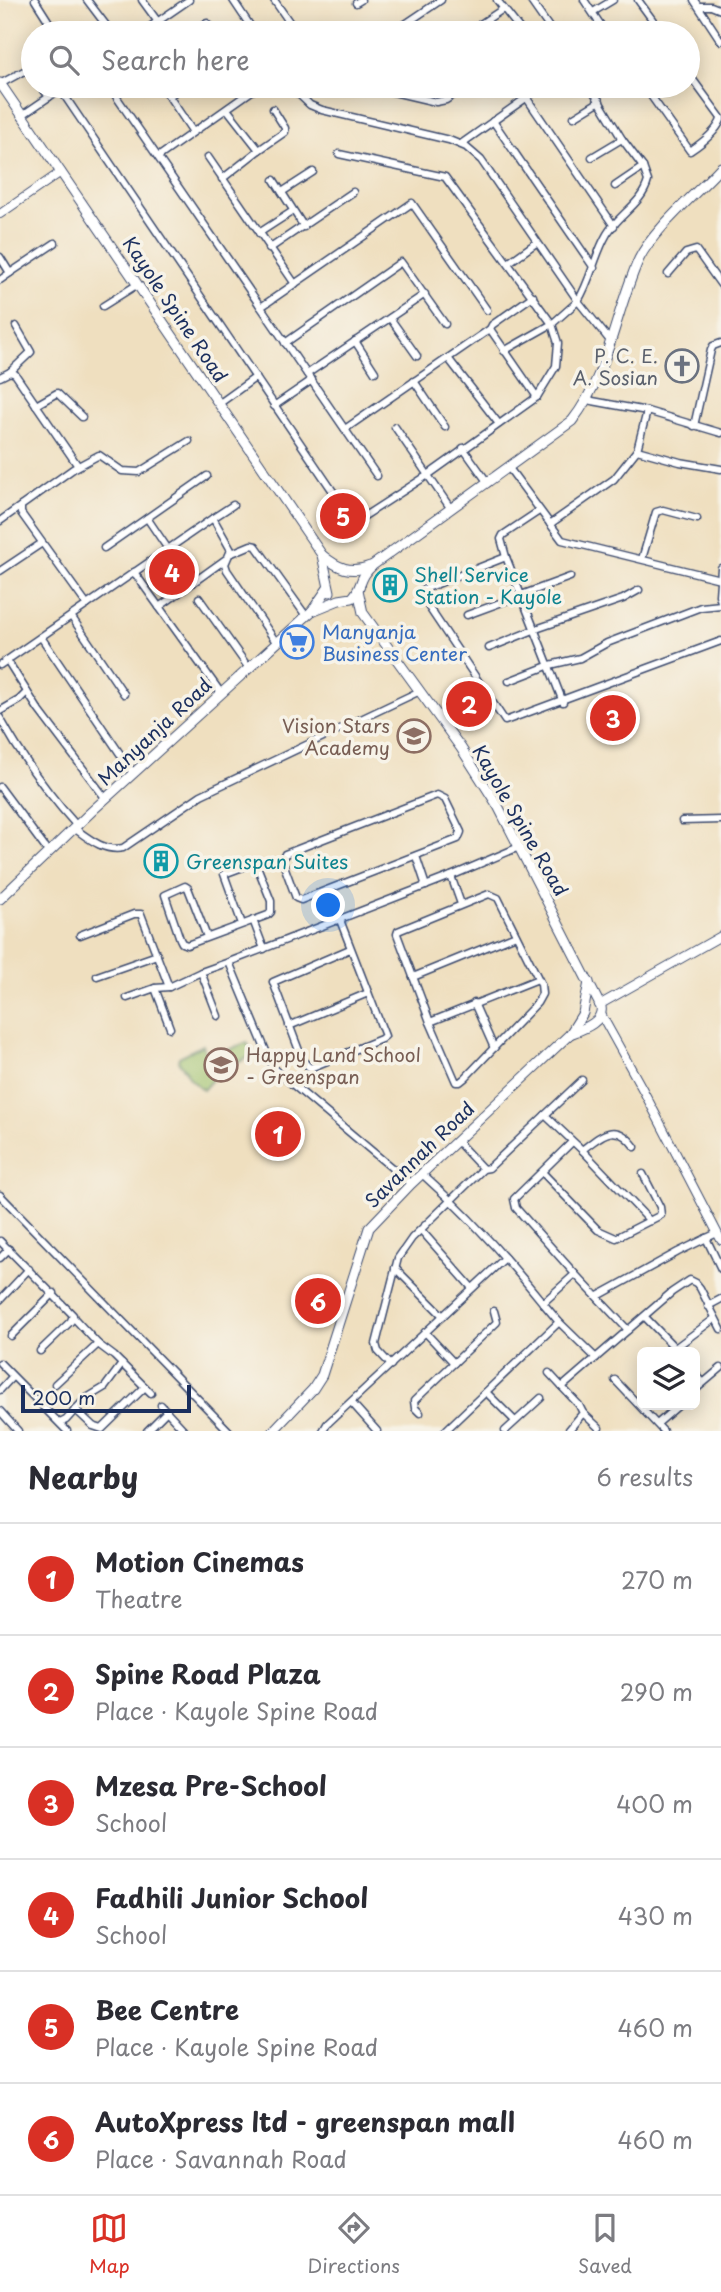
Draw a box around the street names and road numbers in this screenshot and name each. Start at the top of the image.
street label: Kayole Spine Road [117,231,235,387]
street label: Manyanja Road [91,671,217,791]
street label: Kayole Spine Road [466,739,576,901]
street label: Savannah Road [358,1094,480,1214]

